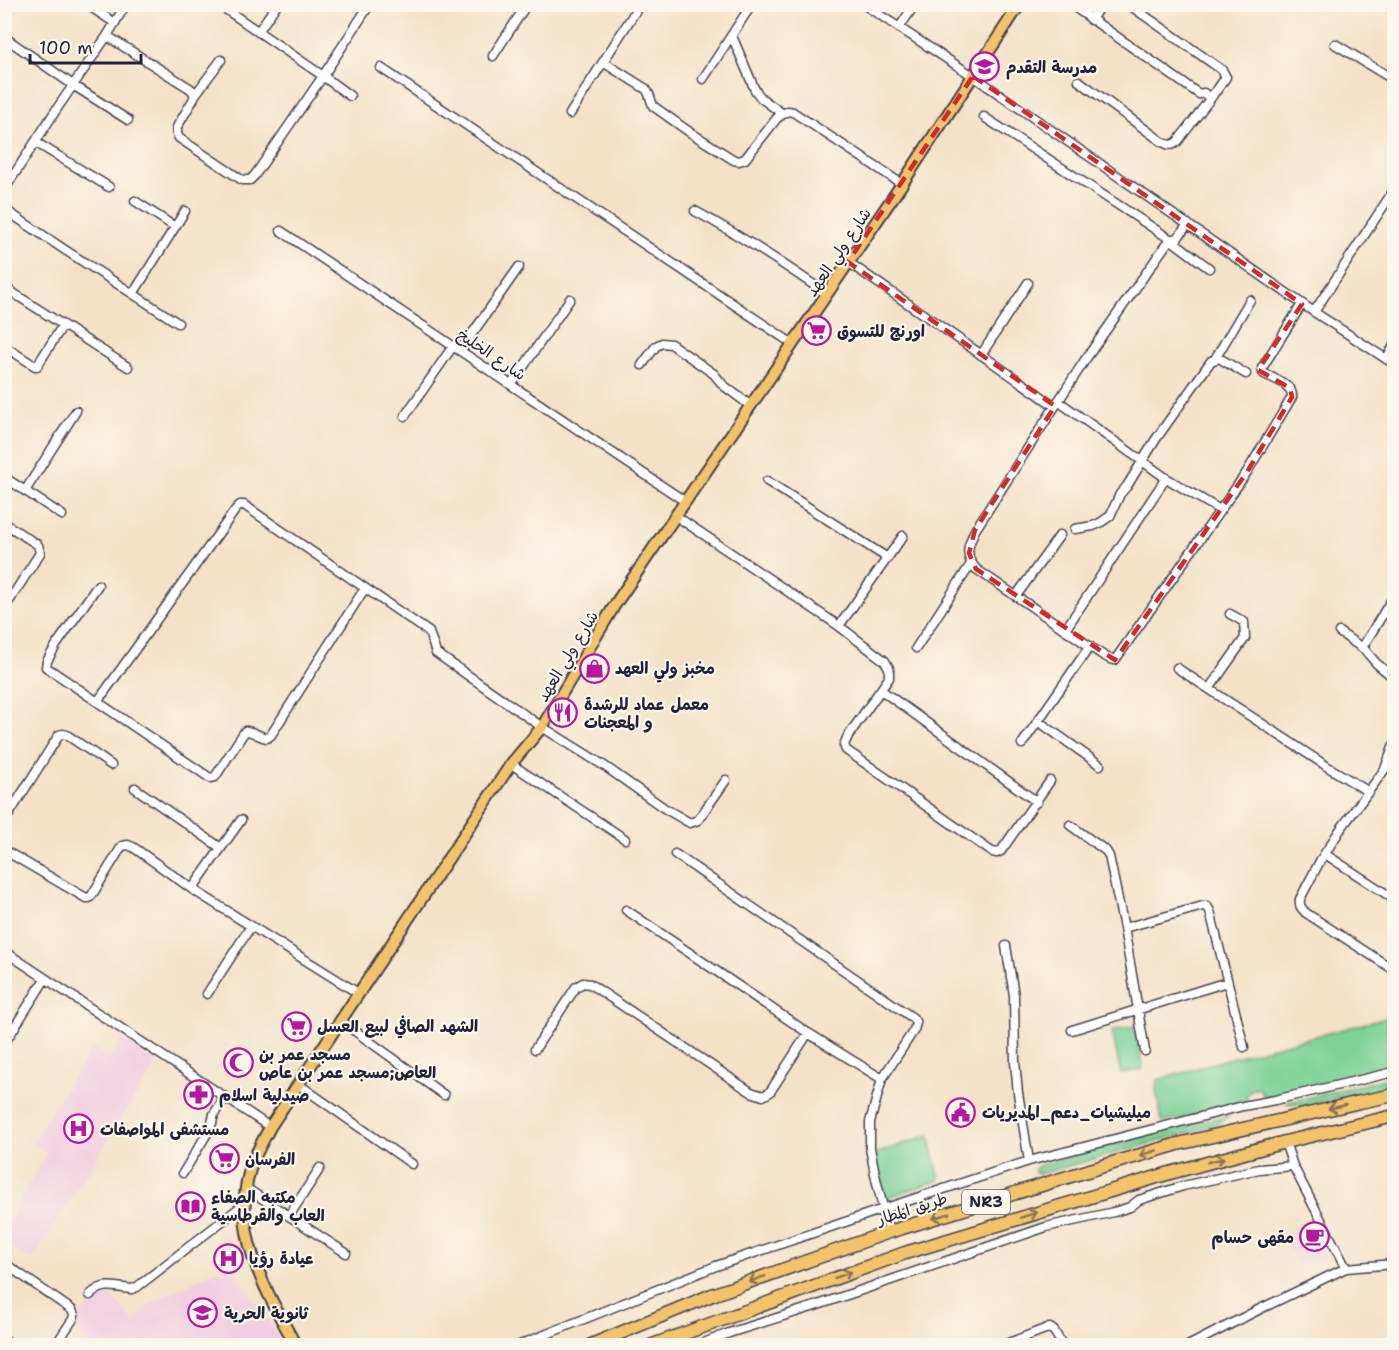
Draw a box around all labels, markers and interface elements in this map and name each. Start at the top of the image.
scale bar [30,27,141,65]
text: 100 m [39,36,93,60]
school or university icon: مدرسة التقدم [969,51,1001,83]
place label: مدرسة التقدم [1006,57,1097,80]
street label: شارع ولي العهد [801,204,879,303]
supermarket icon: اورنج للتسوق [800,315,832,347]
place label: اورنج للتسوق [837,321,925,343]
street label: شارع الخليخ [453,324,530,386]
street label: شارع ولي العهد [532,607,606,708]
shop icon: مخبز ولي العهد [578,652,610,684]
place label: مخبز ولي العهد [615,658,715,683]
place label: معمل عماد للرشدة و المعجنات [584,694,709,733]
restaurant icon: معمل عماد للرشدة و المعجنات [547,697,579,729]
supermarket icon: الشهد الصافي لبيع العسل [280,1010,312,1042]
place label: الشهد الصافي لبيع العسل [317,1015,478,1039]
place label: مسجد عمر بن العاص;مسجد عمر بن عاص [259,1044,436,1083]
mosque icon: مسجد عمر بن العاص;مسجد عمر بن عاص [222,1047,254,1079]
pharmacy icon: صيدلية اسلام [182,1079,214,1111]
place label: صيدلية اسلام [219,1085,309,1108]
public building icon: ميليشيات_دعم_المديريات [945,1096,977,1128]
one-way arrow [1328,1101,1347,1113]
place label: ميليشيات_دعم_المديريات [982,1102,1151,1125]
hospital icon: مستشفى المواصفات [63,1113,95,1145]
place label: مستشفى المواصفات [100,1119,229,1140]
supermarket icon: الفرسان [208,1143,240,1175]
one-way arrow [1139,1148,1158,1159]
place label: الفرسان [245,1149,295,1170]
one-way arrow [1206,1154,1225,1166]
place label: مكتبه الصفاء العاب والقرطاسية [211,1187,325,1226]
street label: طريق المطار [872,1187,950,1230]
library icon: مكتبه الصفاء العاب والقرطاسية [174,1190,206,1222]
road number: NR3 [962,1190,1010,1214]
one-way arrow [1019,1209,1038,1220]
one-way arrow [932,1211,951,1222]
cafe icon: مقهى حسام [1299,1221,1331,1253]
place label: مقهى حسام [1212,1227,1294,1250]
hospital icon: عيادة رؤيا [212,1242,244,1274]
place label: عيادة رؤيا [249,1248,314,1269]
one-way arrow [833,1268,852,1279]
one-way arrow [748,1275,767,1286]
school or university icon: ثانوية الحرية [187,1297,219,1329]
place label: ثانوية الحرية [224,1303,309,1324]

